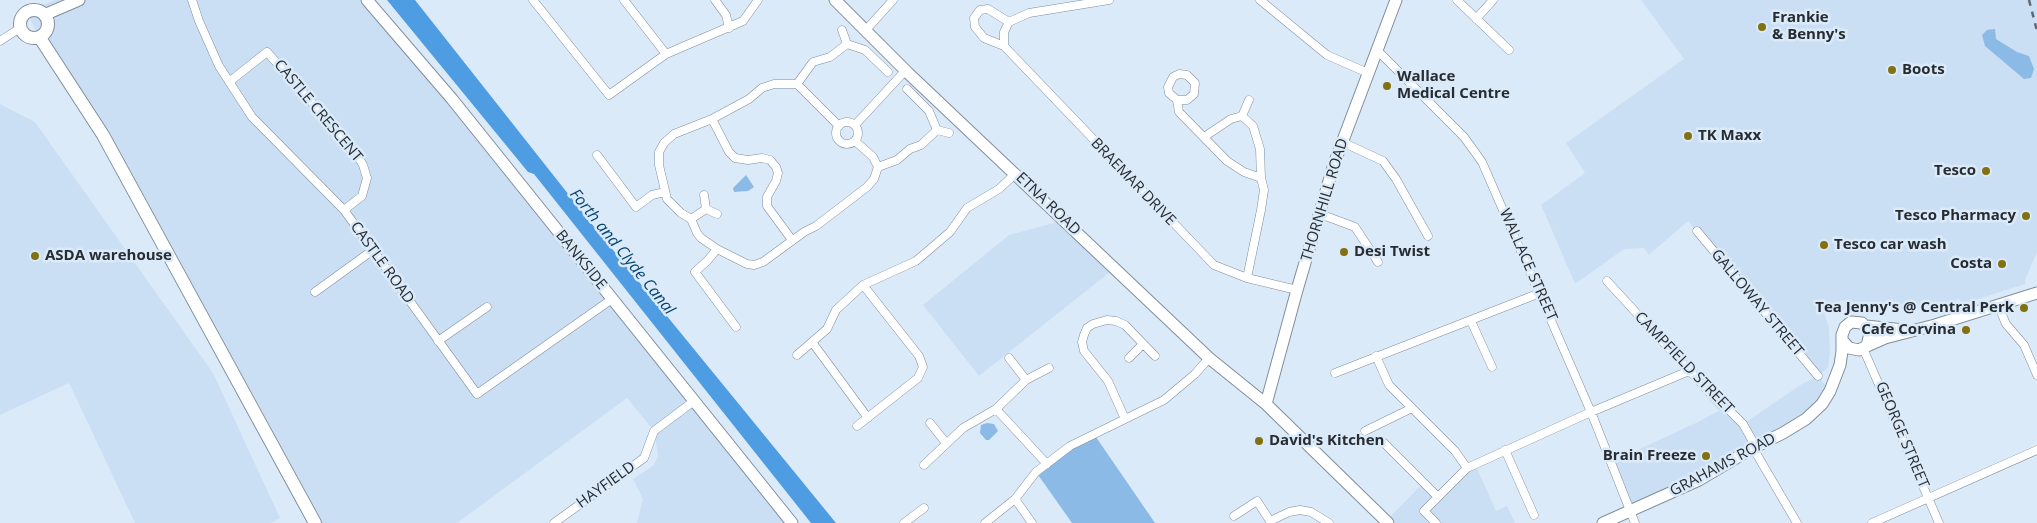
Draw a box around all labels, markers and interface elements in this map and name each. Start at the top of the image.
place label: Frankie & Benny's [1772,9,1846,44]
marker: Frankie & Benny's [1756,21,1768,33]
street label: CASTLE CRESCENT [270,56,366,166]
place label: Boots [1902,61,1945,79]
marker: Boots [1886,64,1898,76]
place label: Wallace Medical Centre [1397,68,1510,103]
marker: Wallace Medical Centre [1381,80,1393,92]
place label: TK Maxx [1698,127,1761,145]
marker: TK Maxx [1682,130,1694,142]
street label: BRAEMAR DRIVE [1087,135,1179,229]
street label: THORNHILL ROAD [1298,136,1352,264]
place label: Tesco [1934,162,1976,180]
marker: Tesco [1980,165,1992,177]
street label: ETNA ROAD [1012,169,1084,239]
water label: Forth and Clyde Canal [565,185,679,319]
street label: WALLACE STREET [1495,206,1561,324]
place label: Tesco Pharmacy [1895,207,2016,225]
marker: Tesco Pharmacy [2020,210,2032,222]
street label: CASTLE ROAD [346,219,418,307]
street label: BANKSIDE [552,227,610,293]
place label: Tesco car wash [1834,236,1947,254]
marker: Tesco car wash [1818,239,1830,251]
place label: Desi Twist [1354,243,1430,261]
marker: Desi Twist [1338,246,1350,258]
street label: GALLOWAY STREET [1707,246,1807,360]
place label: ASDA warehouse [45,247,172,265]
marker: ASDA warehouse [29,250,41,262]
place label: Costa [1950,255,1992,273]
marker: Costa [1996,258,2008,270]
place label: Tea Jenny's @ Central Perk [1815,299,2014,317]
marker: Tea Jenny's @ Central Perk [2018,302,2030,314]
street label: CAMPFIELD STREET [1631,308,1737,418]
place label: Cafe Corvina [1861,321,1956,339]
marker: Cafe Corvina [1960,324,1972,336]
street label: GEORGE STREET [1871,379,1933,491]
street label: GRAHAMS ROAD [1667,430,1779,500]
place label: David's Kitchen [1269,432,1384,450]
marker: David's Kitchen [1253,435,1265,447]
place label: Brain Freeze [1603,447,1696,465]
marker: Brain Freeze [1700,450,1712,462]
street label: HAYFIELD [573,458,639,512]

